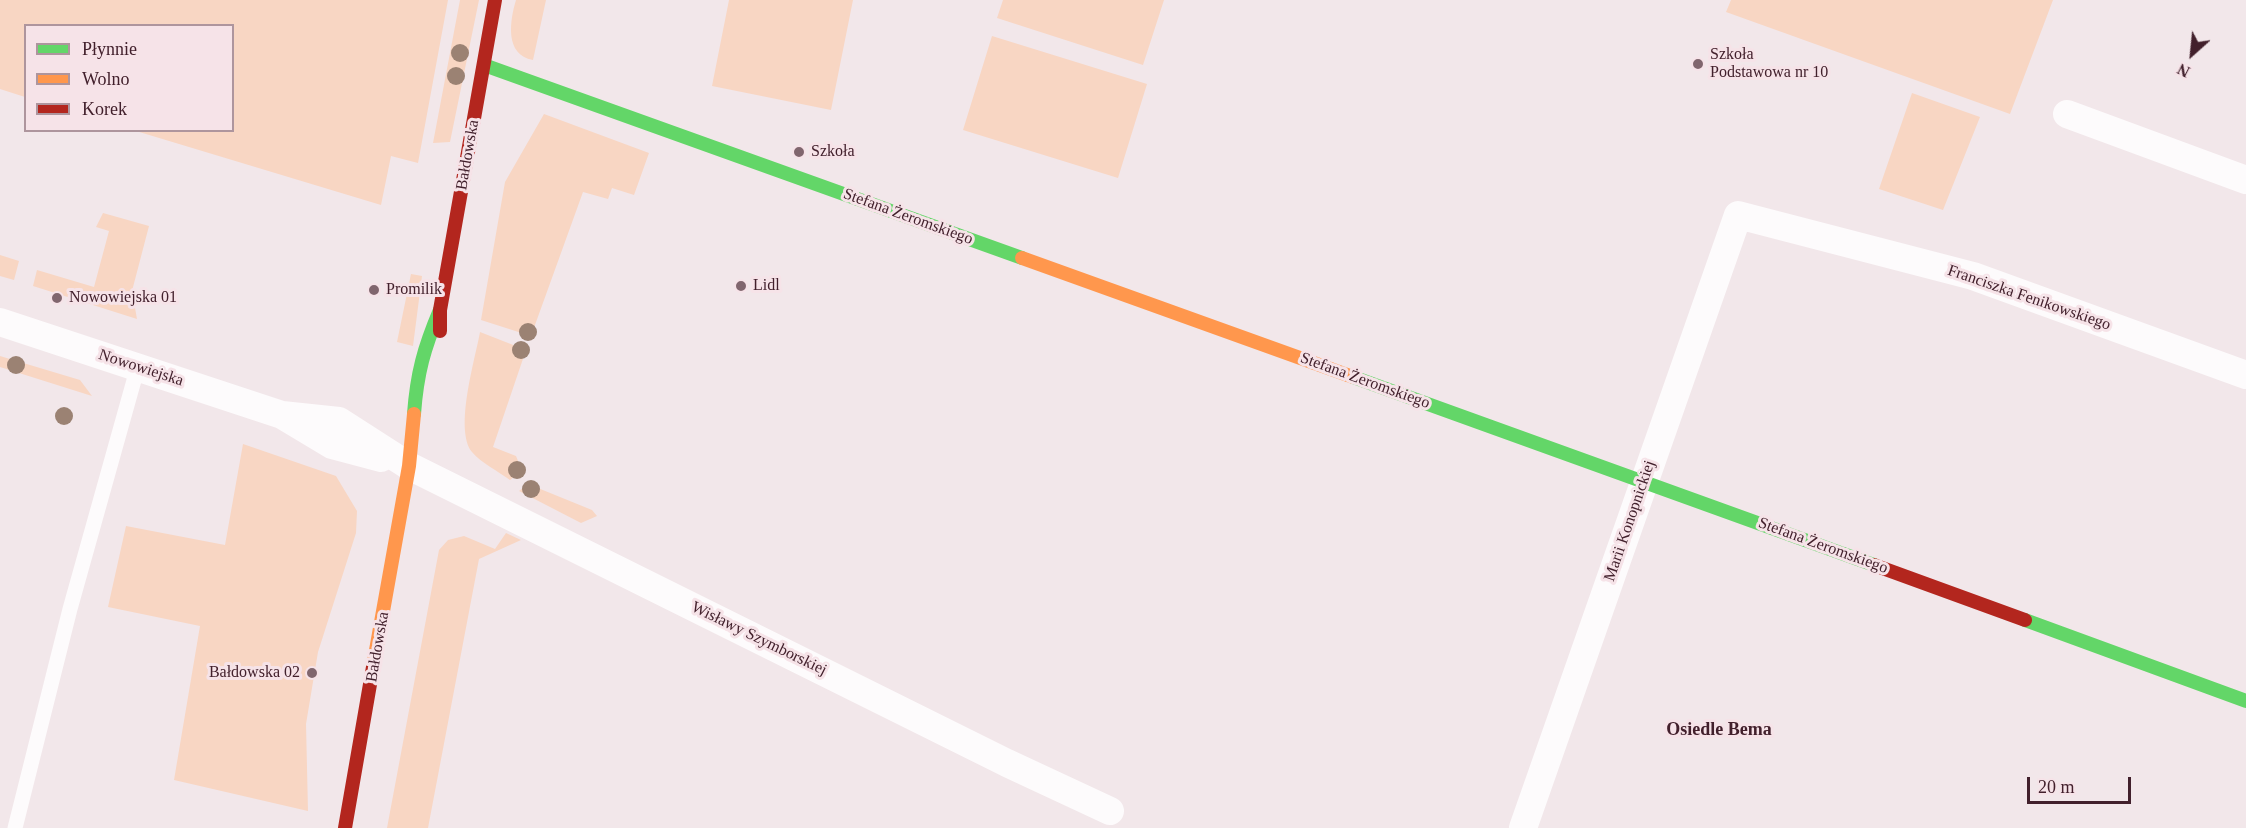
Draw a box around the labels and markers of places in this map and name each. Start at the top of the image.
place label: Szkoła Podstawowa nr 10 [1710,45,1828,83]
marker: Szkoła Podstawowa nr 10 [1691,57,1705,71]
place label: Szkoła [811,142,855,162]
marker: Szkoła [792,145,806,159]
place label: Lidl [753,276,780,296]
marker: Lidl [734,279,748,293]
place label: Promilik [386,280,442,300]
marker: Promilik [367,283,381,297]
place label: Nowowiejska 01 [69,288,177,308]
marker: Nowowiejska 01 [50,291,64,305]
place label: Bałdowska 02 [209,663,300,683]
marker: Bałdowska 02 [305,666,319,680]

